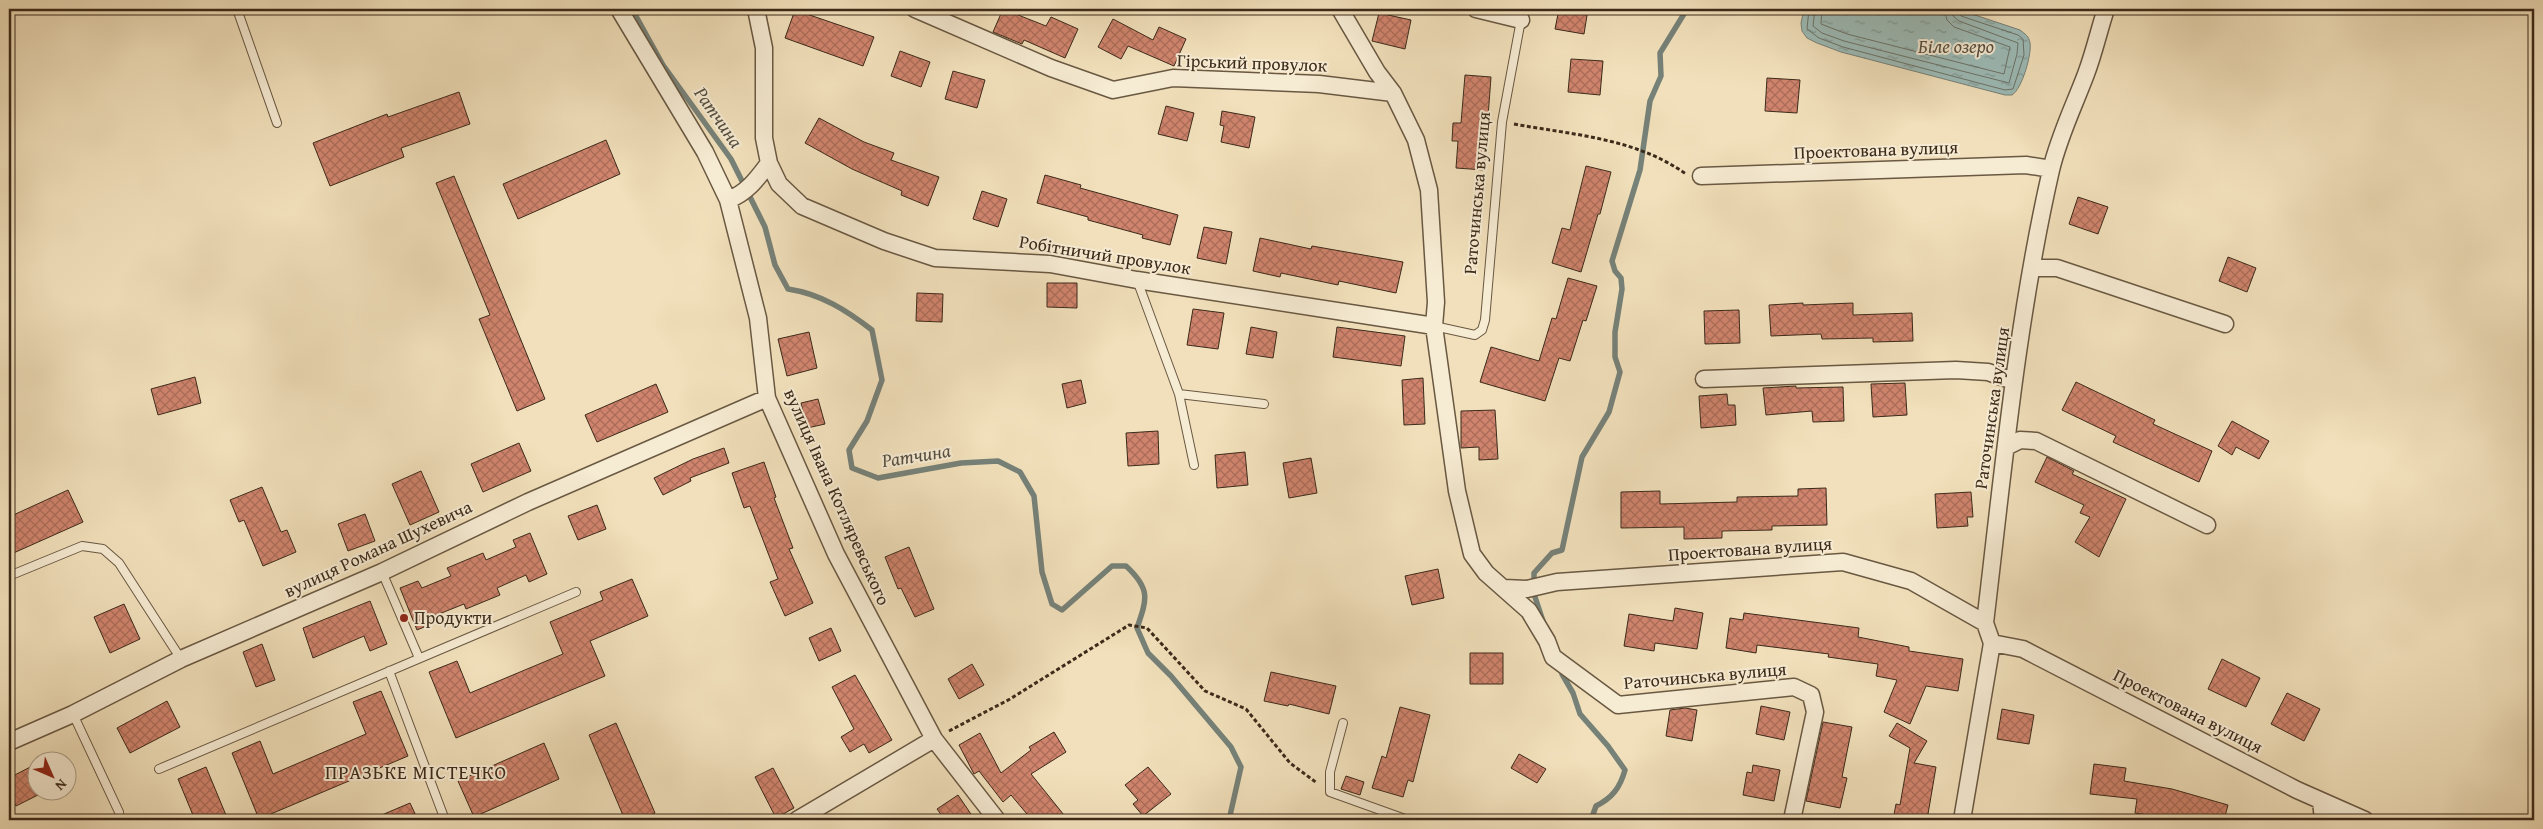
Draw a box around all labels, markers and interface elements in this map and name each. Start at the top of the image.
water label: Біле озеро [1918,32,1994,60]
street label: Гірський провулок [1176,46,1328,79]
water label: Ратчина [687,80,750,154]
street label: Раточинська вулиця [1456,110,1497,275]
street label: Проектована вулиця [1793,133,1959,166]
street label: Робітничий провулок [1017,228,1193,281]
street label: Раточинська вулиця [1967,325,2016,491]
street label: вулиця Івана Котляревського [777,384,897,609]
water label: Ратчина [879,436,953,474]
street label: вулиця Романа Шухевича [279,493,477,604]
street label: Проектована вулиця [1667,529,1833,568]
place label: Продукти [414,604,493,631]
marker: Продукти [398,612,410,624]
street label: Раточинська вулиця [1622,655,1787,696]
street label: Проектована вулиця [2109,661,2268,760]
north arrow [28,752,78,802]
district label: ПРАЗЬКЕ МІСТЕЧКО [325,758,507,786]
text: N [50,775,72,796]

